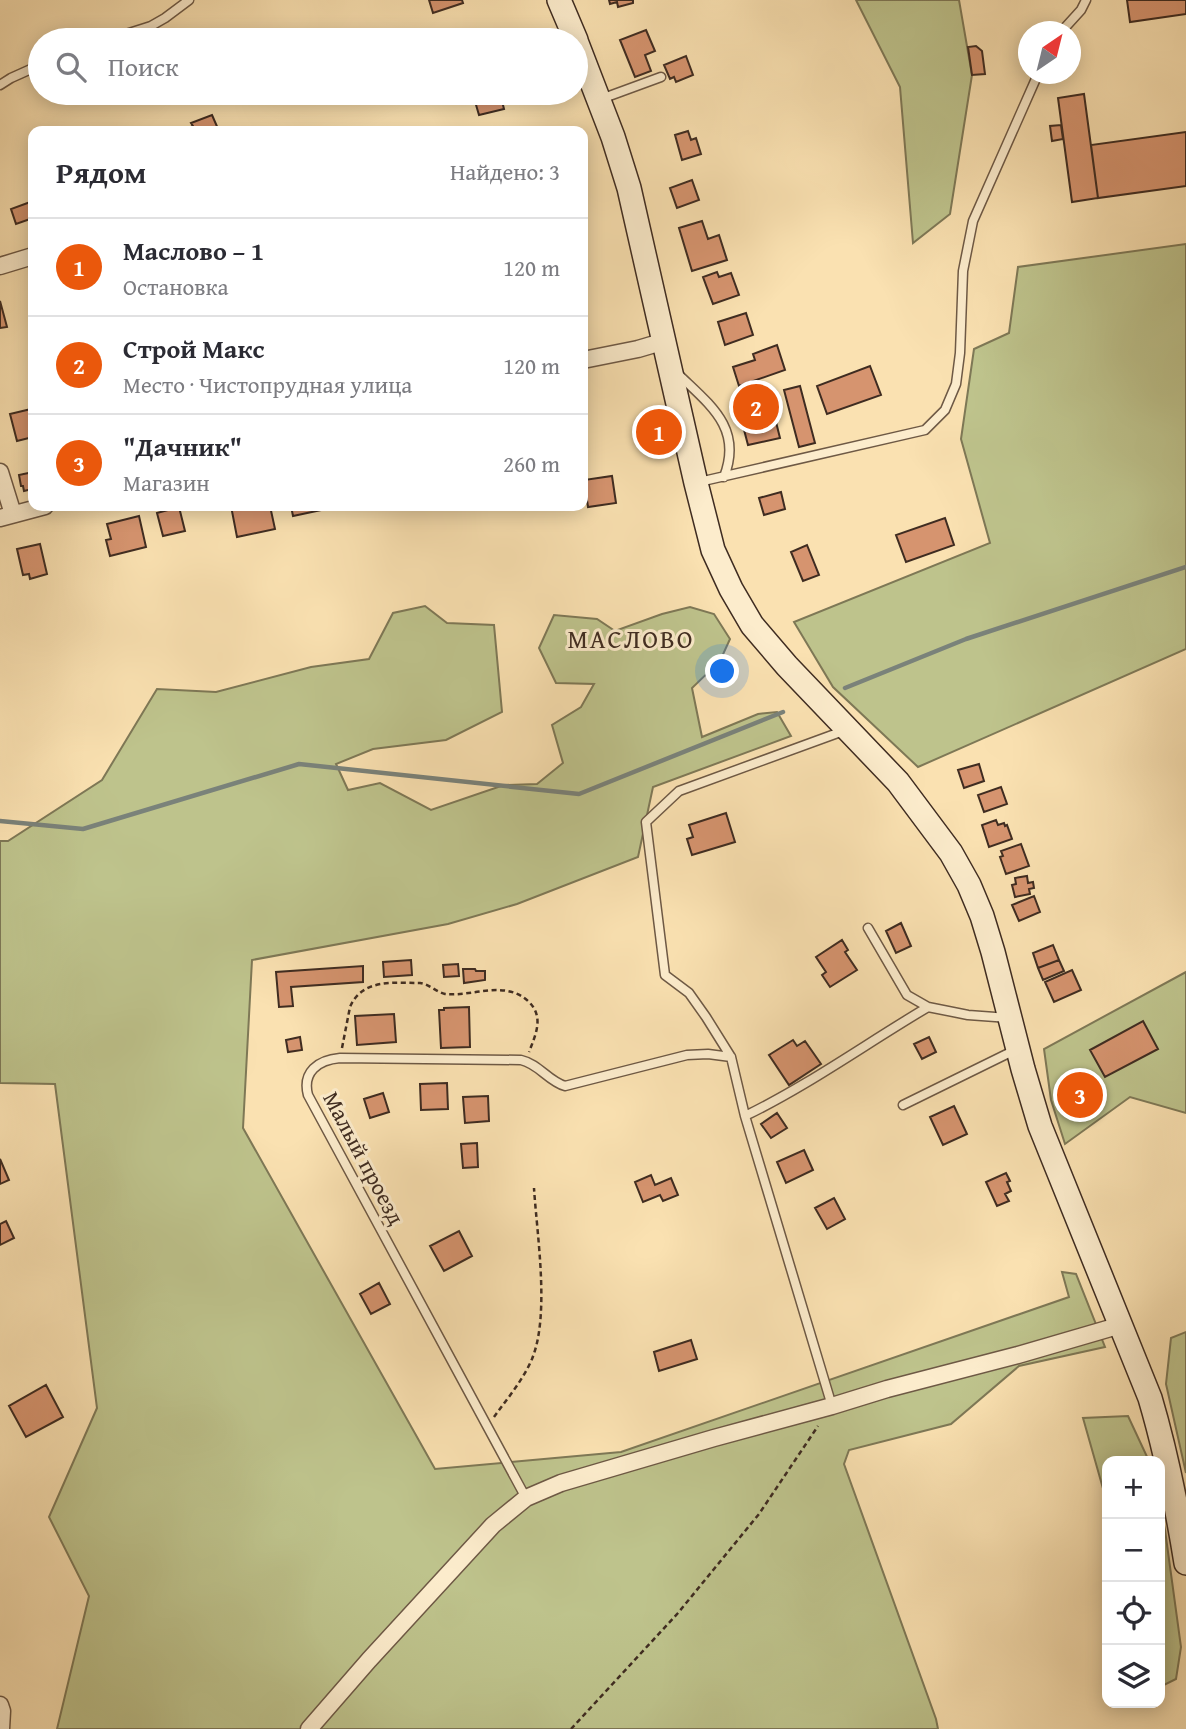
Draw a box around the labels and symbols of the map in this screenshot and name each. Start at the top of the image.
north arrow [1018,21,1081,84]
pin: 2 [733,381,779,433]
pin: 1 [636,406,682,458]
district label: МАСЛОВО [567,619,695,658]
your location [705,654,739,688]
pin: 3 [1057,1069,1103,1121]
street label: Малый проезд [315,1085,414,1231]

